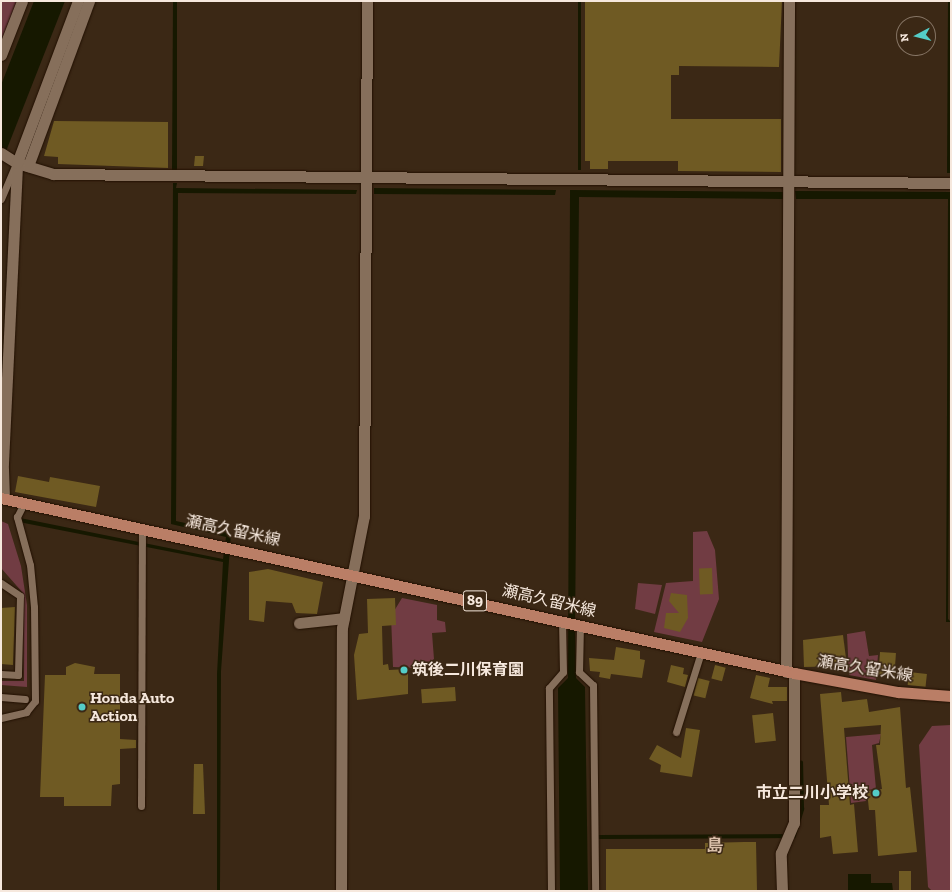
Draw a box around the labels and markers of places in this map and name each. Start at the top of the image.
place label: 筑後二川保育園 [412,660,524,680]
marker: 筑後二川保育園 [399,665,409,675]
place label: Honda Auto Action [90,688,175,726]
marker: Honda Auto Action [77,702,87,712]
place label: 市立二川小学校 [756,783,868,803]
marker: 市立二川小学校 [871,788,881,798]

